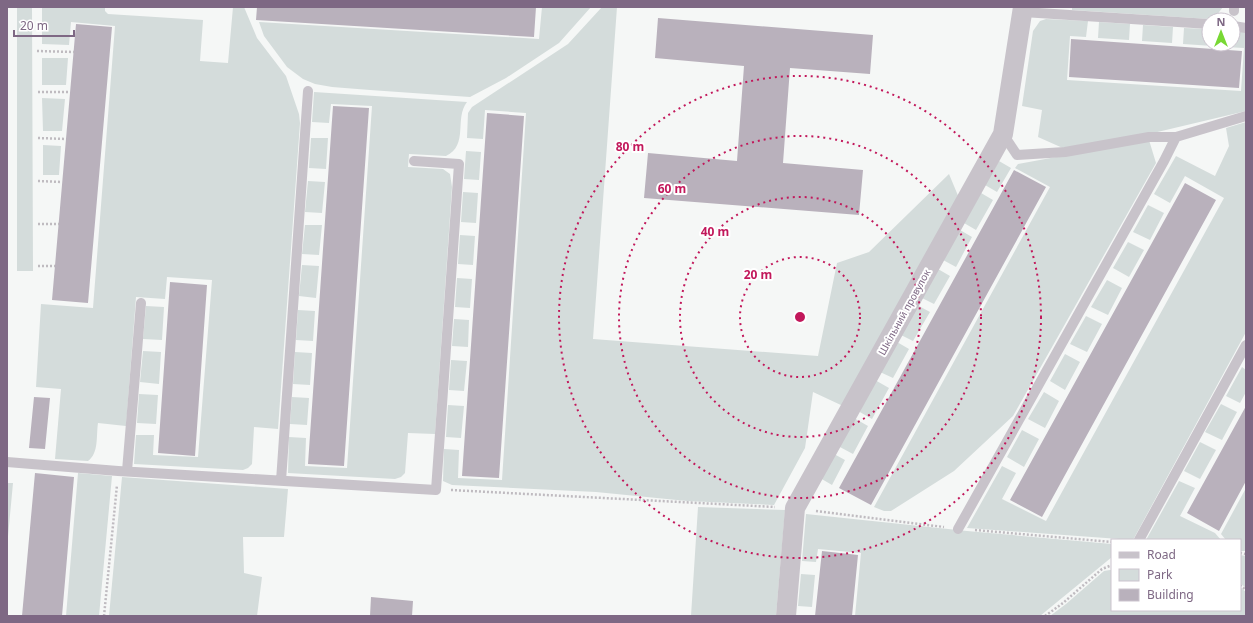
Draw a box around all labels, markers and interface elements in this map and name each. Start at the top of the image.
scale bar [14,12,74,38]
north arrow [1201,12,1241,52]
text: N [1217,14,1225,29]
text: 20 m [20,17,48,34]
text: 80 m [616,138,644,155]
text: 60 m [658,180,686,197]
text: 40 m [701,223,729,240]
text: 20 m [744,266,772,283]
street label: Шкільний провулок [875,266,934,357]
centre of rings [793,310,807,324]
legend [1111,539,1241,611]
text: Road [1147,546,1176,563]
text: Park [1147,566,1173,583]
text: Building [1147,586,1194,603]

